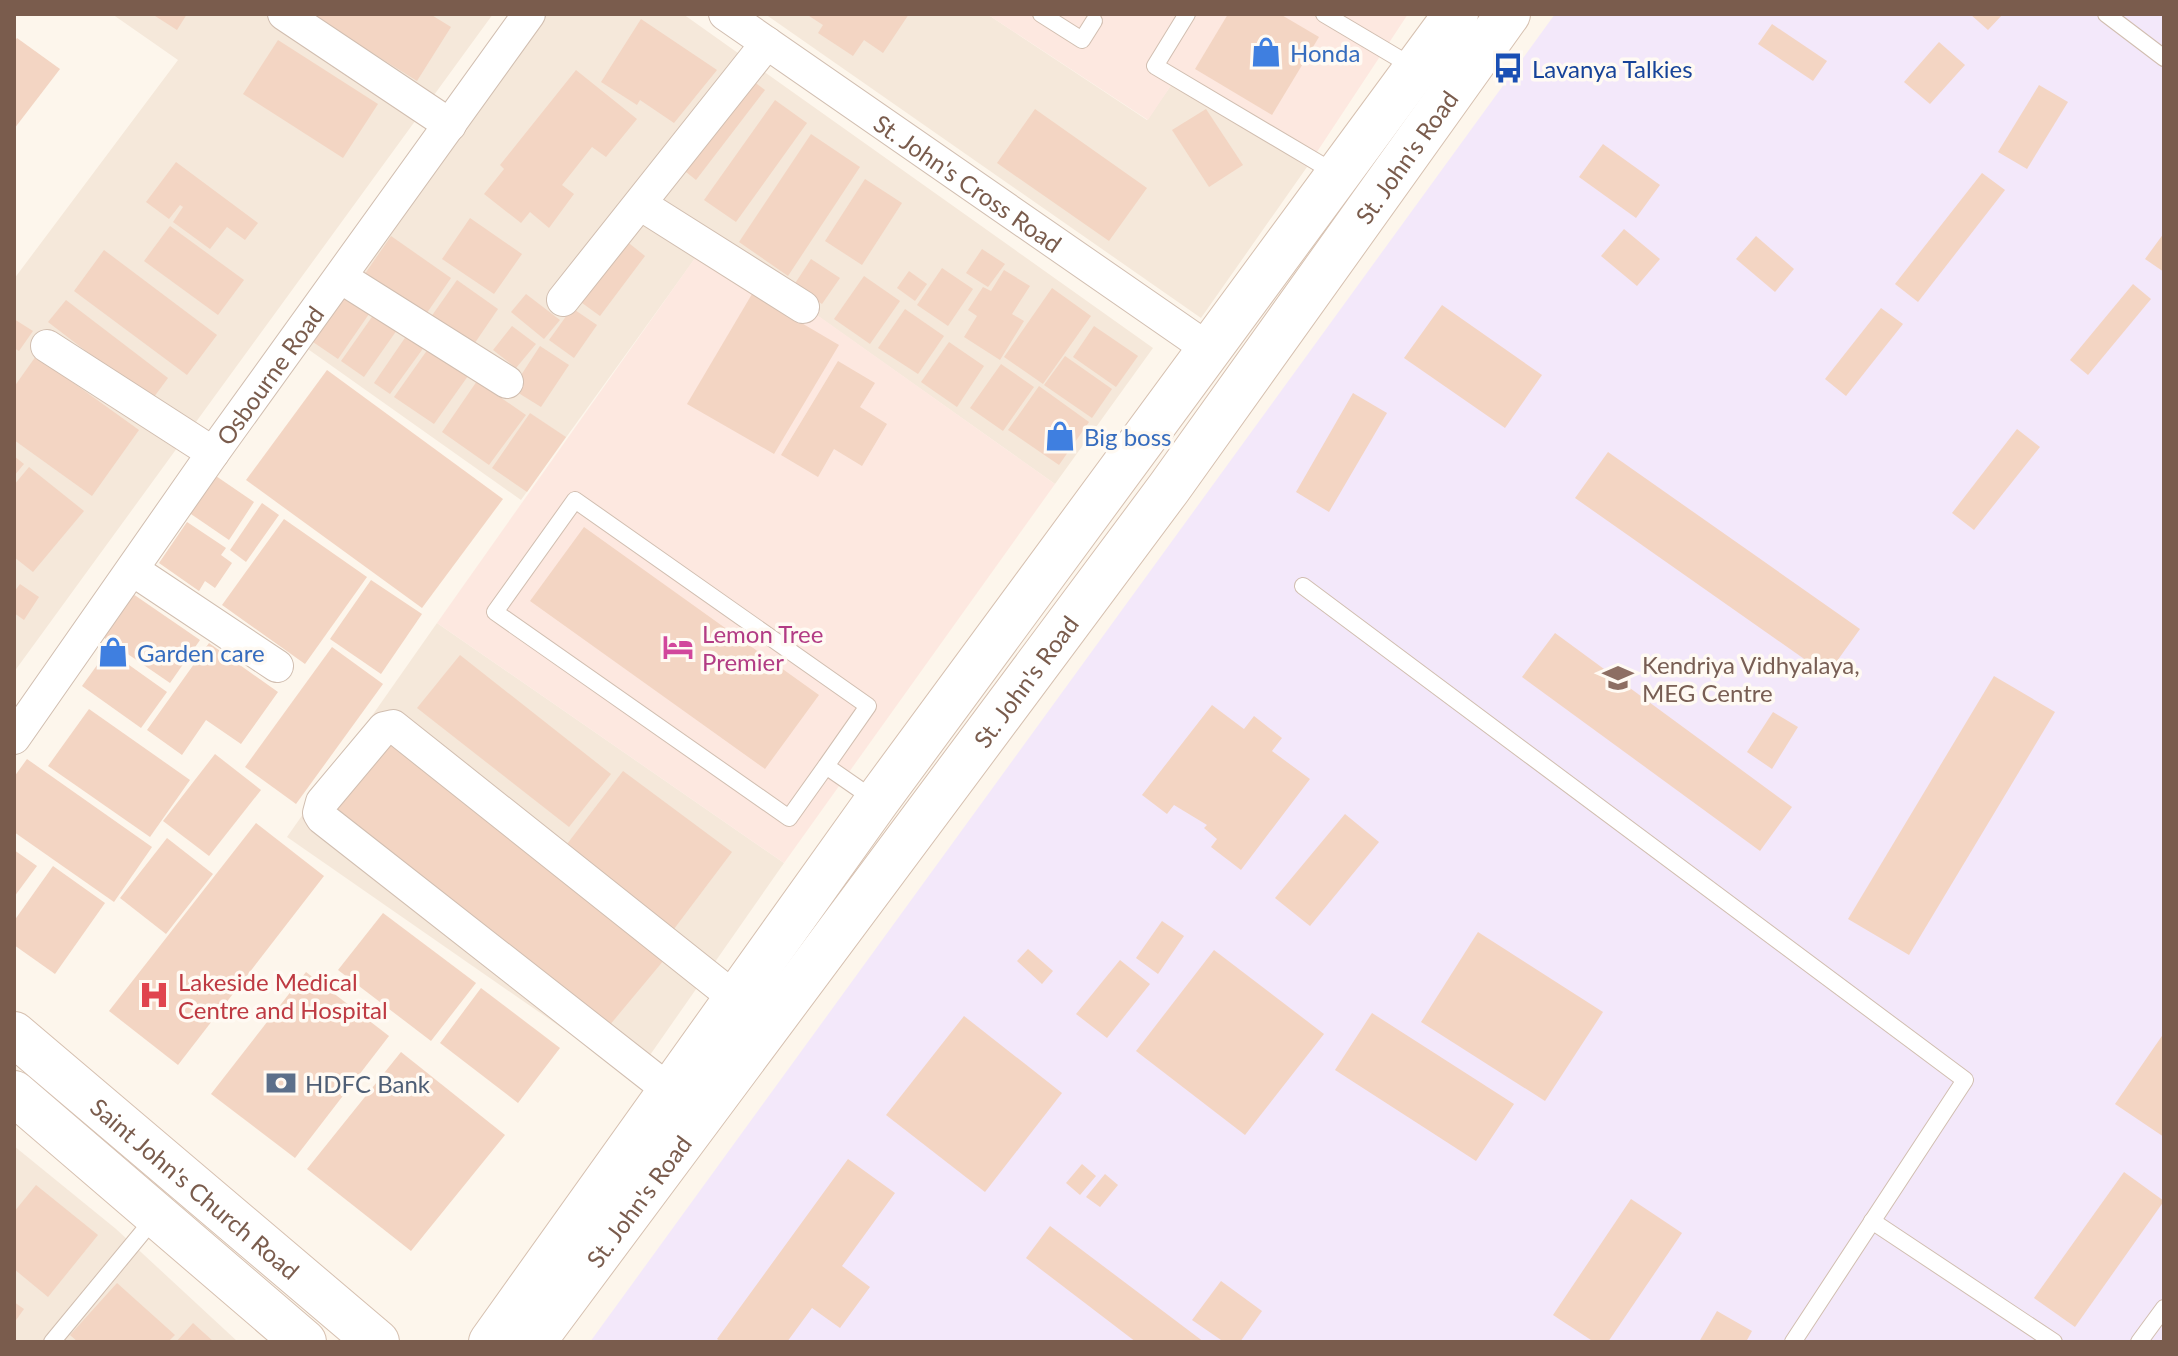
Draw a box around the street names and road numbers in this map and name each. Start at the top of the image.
street label: St. John's Road [1349,85,1463,229]
street label: St. John's Cross Road [869,108,1068,258]
street label: Osbourne Road [210,300,329,450]
street label: St. John's Road [967,610,1084,753]
street label: Saint John's Church Road [85,1091,306,1285]
street label: St. John's Road [580,1129,697,1272]

